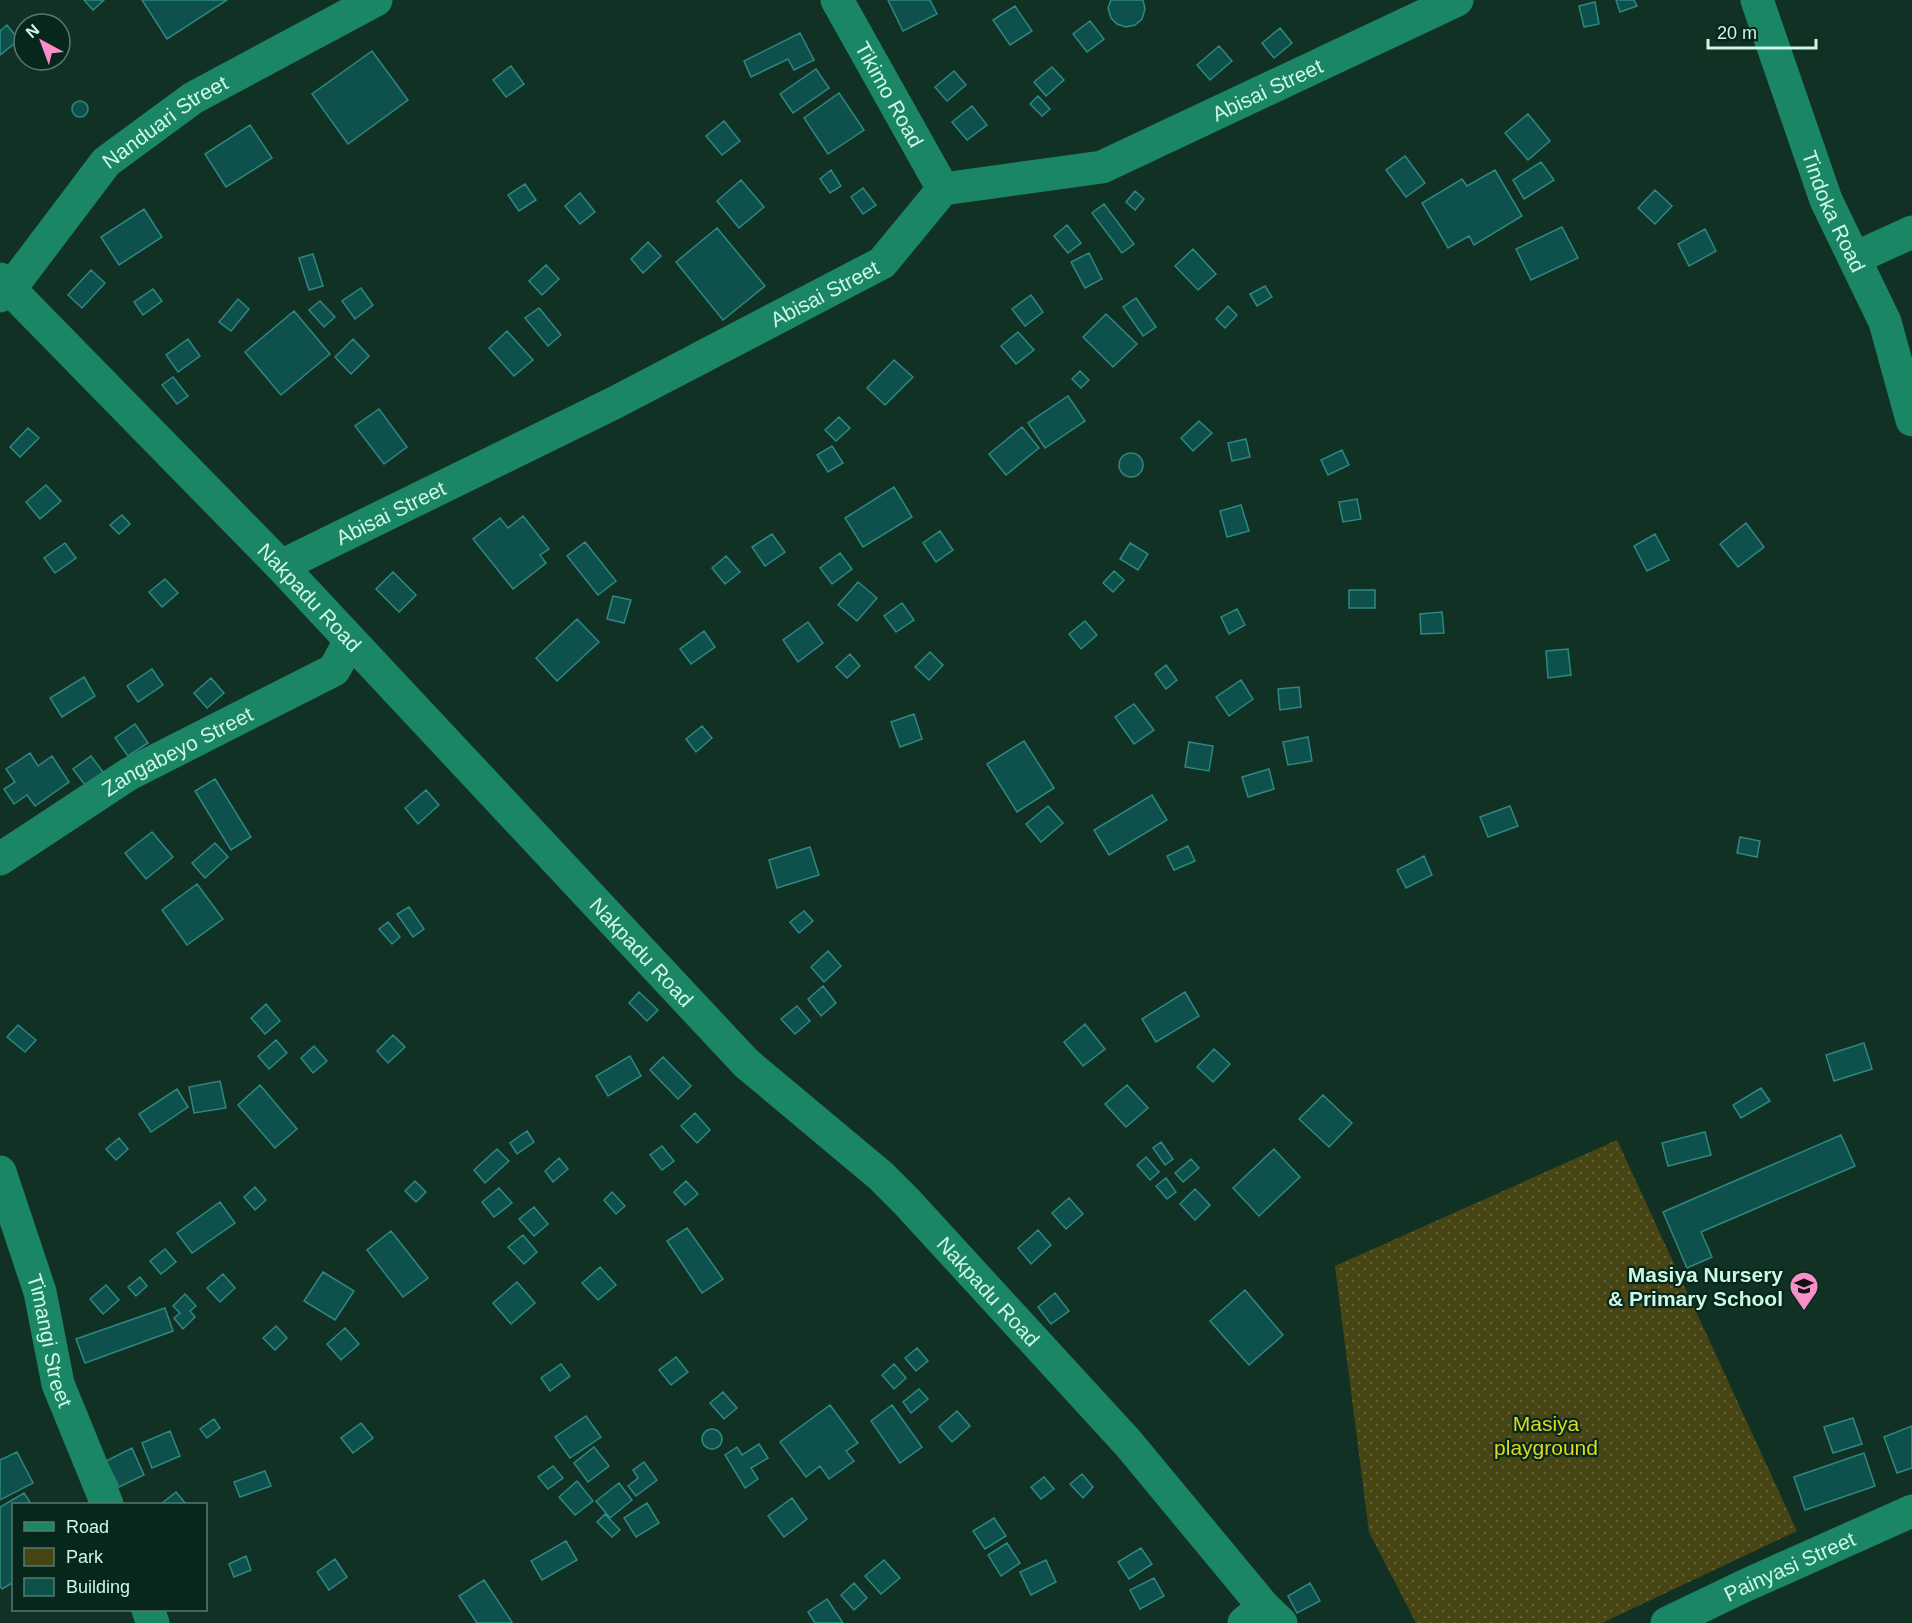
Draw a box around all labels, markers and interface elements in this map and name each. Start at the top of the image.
north arrow [12,12,72,72]
scale bar [1708,12,1816,50]
text: N [23,21,42,41]
text: 20 m [1717,23,1757,43]
street label: Tikimo Road [851,37,929,151]
street label: Abisai Street [1208,53,1326,125]
street label: Nanduari Street [98,70,231,172]
street label: Tindoka Road [1798,147,1871,276]
street label: Abisai Street [766,255,883,331]
street label: Abisai Street [332,476,449,549]
street label: Nakpadu Road [253,538,366,656]
street label: Zangabeyo Street [98,702,257,800]
street label: Nakpadu Road [586,893,698,1011]
street label: Nakpadu Road [933,1232,1045,1351]
place label: Masiya Nursery & Primary School [1608,1263,1783,1310]
school or university icon: Masiya Nursery & Primary School [1788,1270,1820,1312]
street label: Timangi Street [23,1271,78,1410]
park label: Masiya playground [1494,1412,1598,1459]
legend [12,1503,207,1611]
text: Road [66,1517,109,1537]
street label: Painyasi Street [1720,1526,1859,1606]
text: Park [66,1547,104,1567]
text: Building [66,1577,130,1597]

